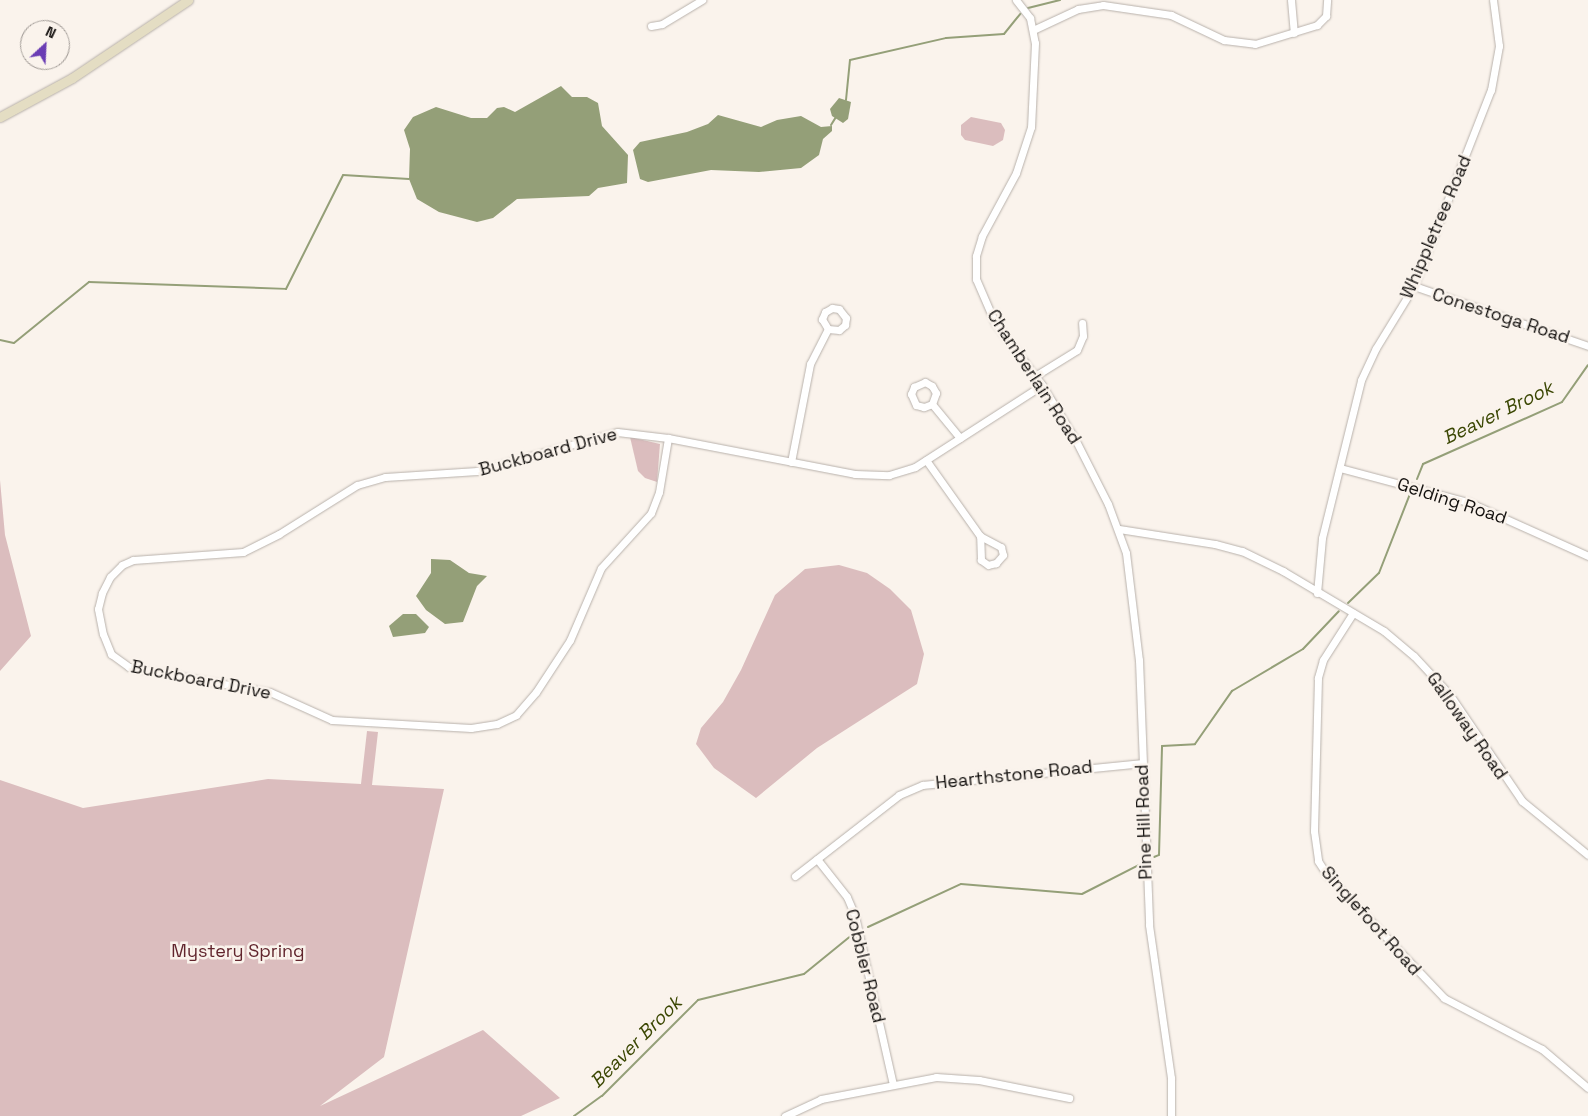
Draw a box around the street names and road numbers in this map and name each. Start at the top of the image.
street label: Whippletree Road [1396,152,1476,302]
street label: Conestoga Road [1429,284,1573,348]
street label: Chamberlain Road [982,306,1086,448]
street label: Buckboard Drive [477,423,619,481]
street label: Gelding Road [1394,473,1510,529]
street label: Buckboard Drive [129,656,273,704]
street label: Galloway Road [1422,668,1512,784]
street label: Hearthstone Road [934,756,1094,794]
street label: Pine Hill Road [1131,764,1157,880]
street label: Singlefoot Road [1316,862,1426,980]
street label: Cobbler Road [840,907,890,1025]

